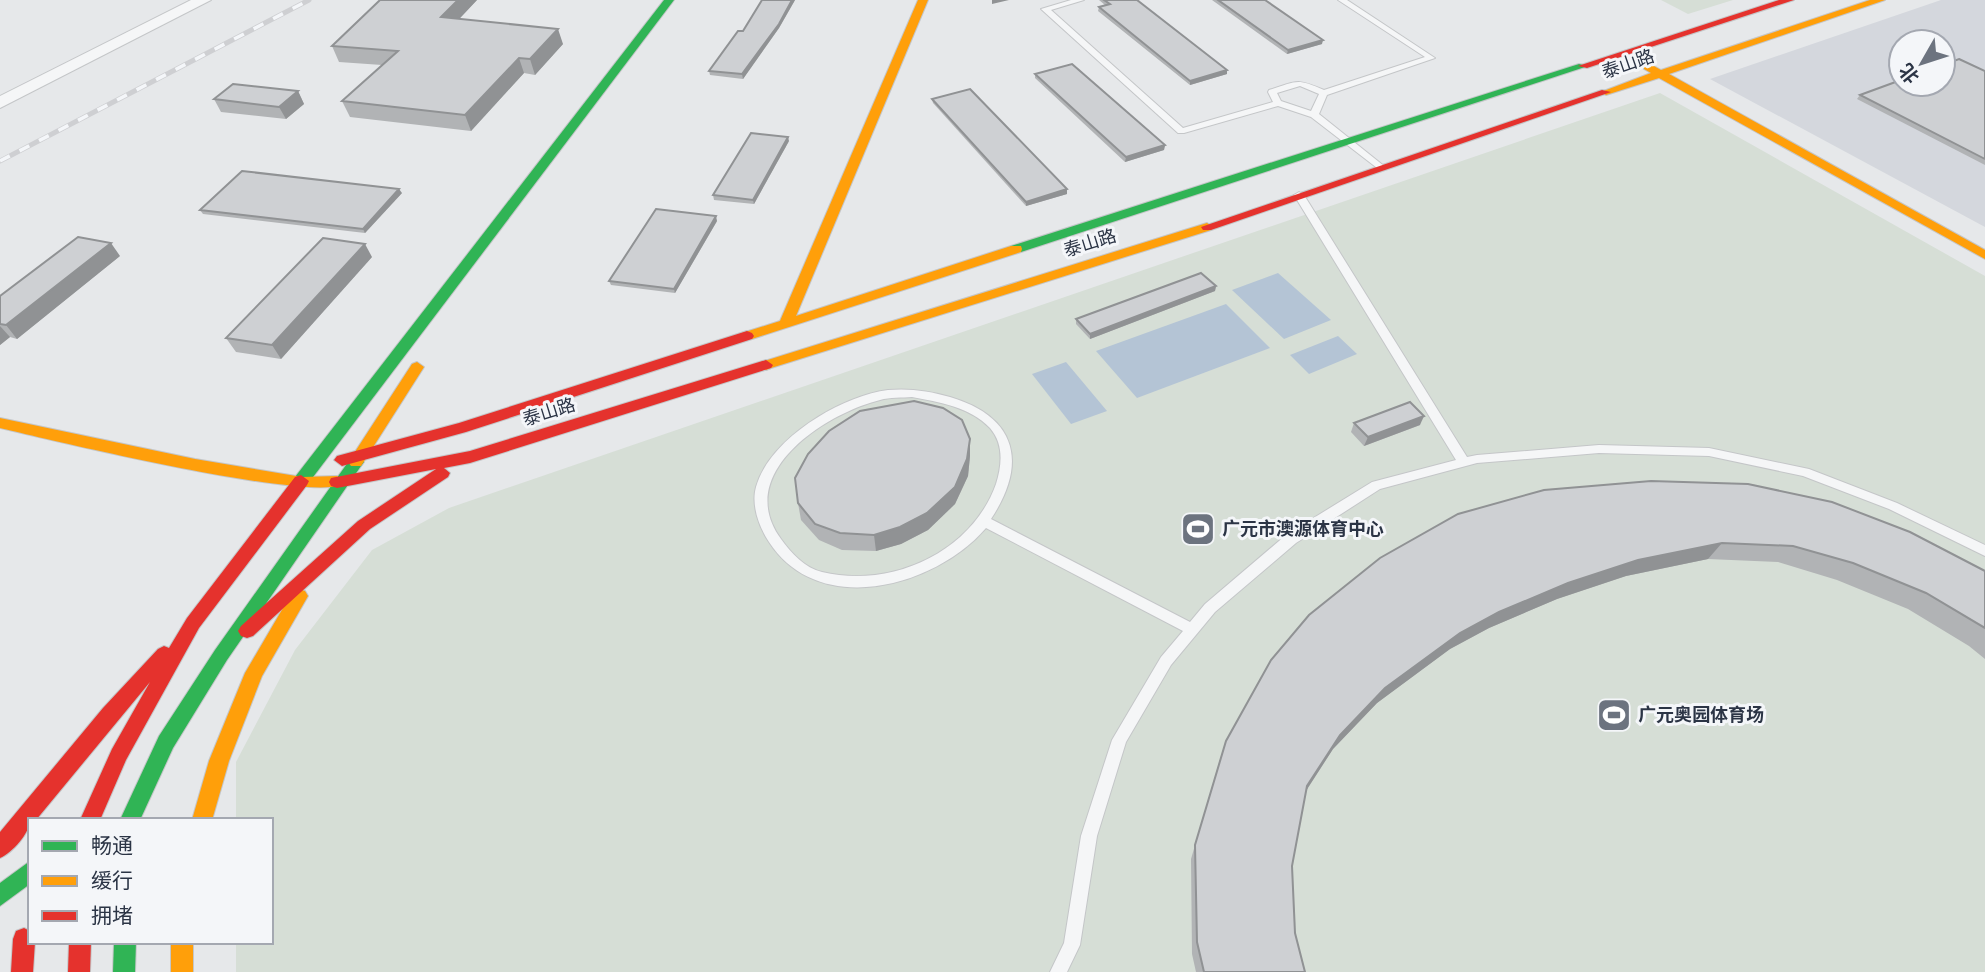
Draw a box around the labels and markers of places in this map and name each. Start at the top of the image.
sports icon: 广元市澳源体育中心 [1179,510,1217,548]
place label: 广元市澳源体育中心 [1222,518,1384,540]
sports icon: 广元奥园体育场 [1595,696,1633,734]
place label: 广元奥园体育场 [1638,704,1764,726]

